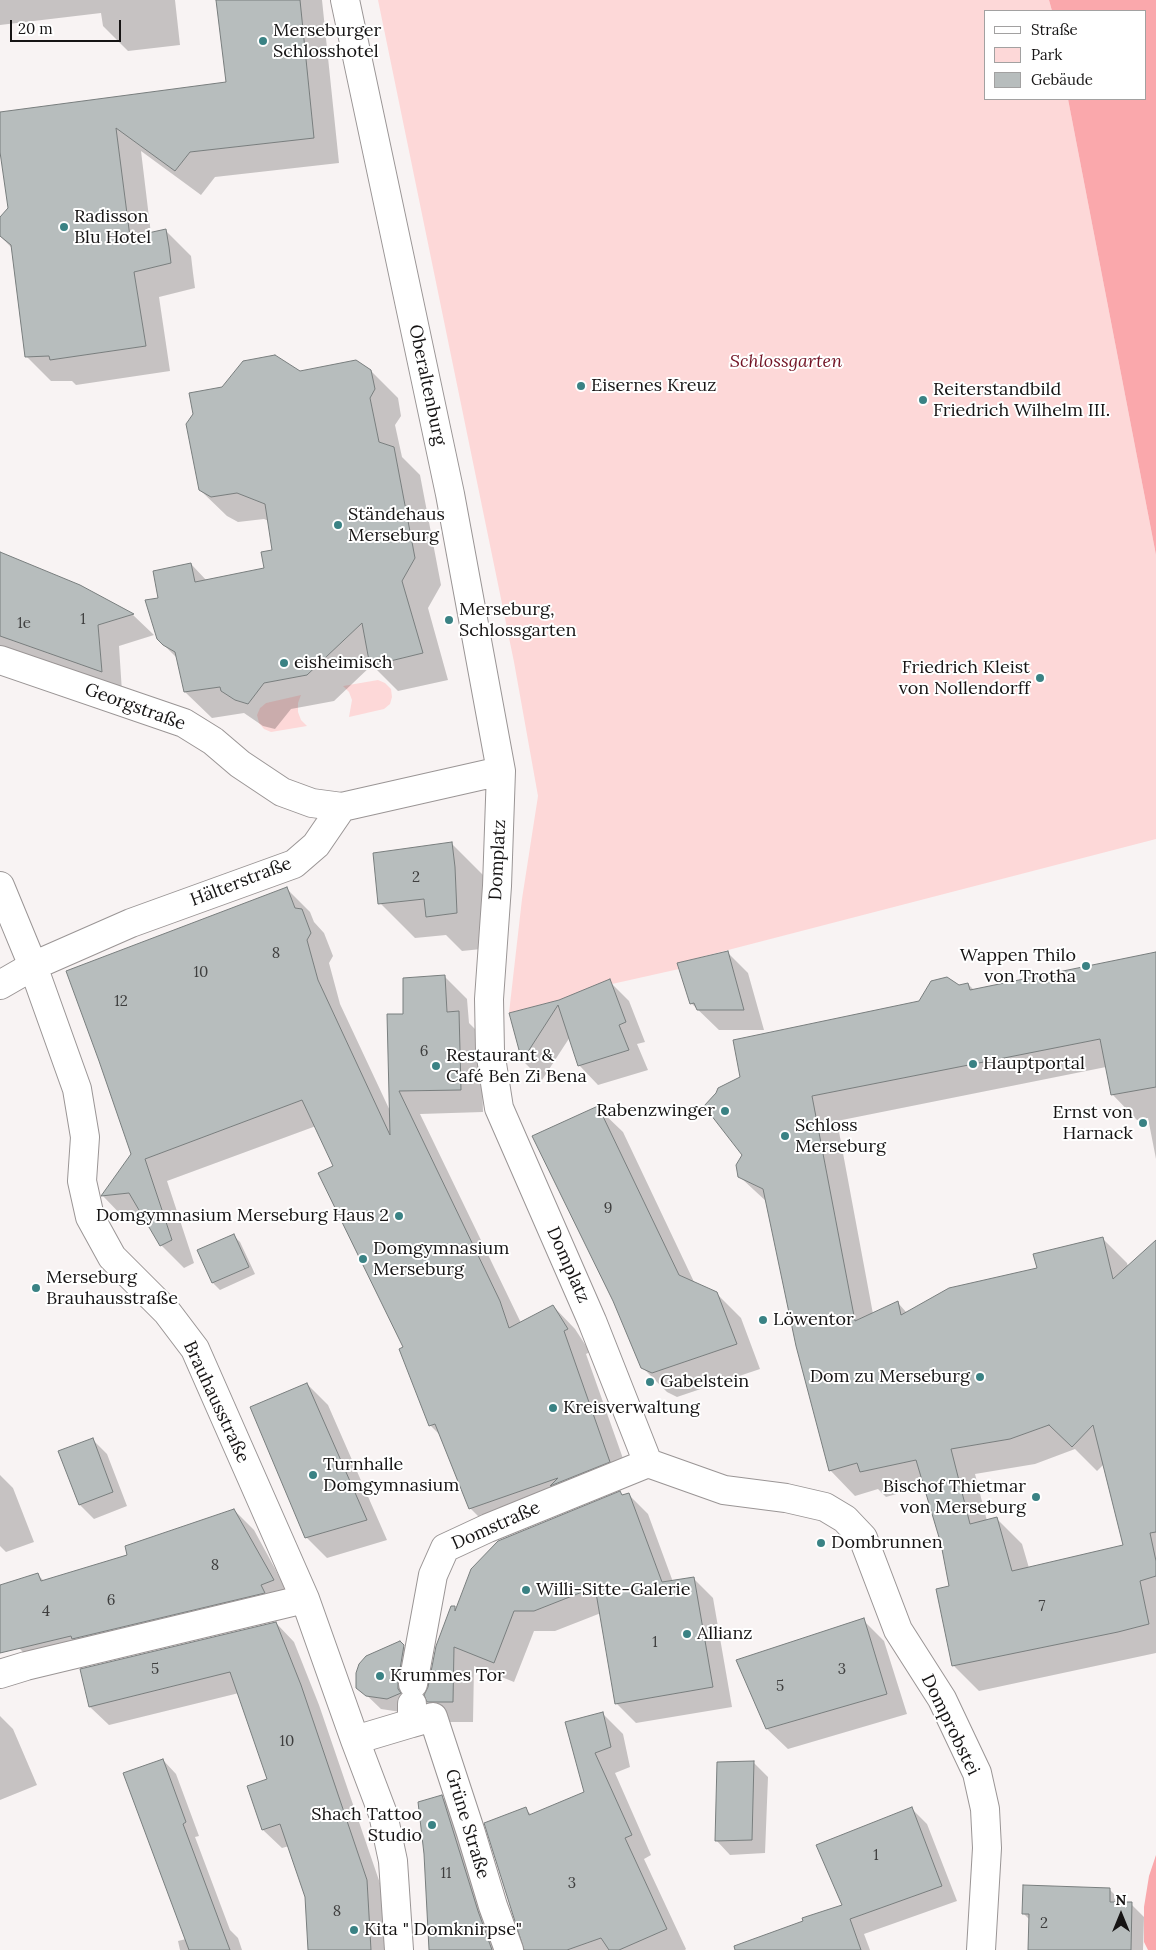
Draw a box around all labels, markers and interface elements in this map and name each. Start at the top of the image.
scale bar [12,10,124,42]
legend [984,10,1146,100]
text: 20 m [18,19,53,38]
place label: Merseburger Schlosshotel [273,20,381,62]
text: Straße [1031,20,1078,39]
marker: Merseburger Schlosshotel [257,35,269,47]
text: Park [1031,45,1062,64]
text: Gebäude [1031,70,1093,89]
place label: Radisson Blu Hotel [74,206,151,248]
marker: Radisson Blu Hotel [58,221,70,233]
street label: Oberaltenburg [404,323,450,447]
park label: Schlossgarten [730,351,842,373]
place label: Eisernes Kreuz [591,375,717,397]
place label: Reiterstandbild Friedrich Wilhelm III. [933,379,1110,422]
marker: Eisernes Kreuz [575,380,587,392]
marker: Reiterstandbild Friedrich Wilhelm III. [917,394,929,406]
place label: Ständehaus Merseburg [348,504,445,546]
marker: Ständehaus Merseburg [332,519,344,531]
place label: Merseburg, Schlossgarten [459,599,576,642]
house number: 1 [80,611,86,629]
marker: Merseburg, Schlossgarten [443,614,455,626]
house number: 1e [17,615,31,633]
place label: eisheimisch [294,652,393,674]
marker: eisheimisch [278,657,290,669]
place label: Friedrich Kleist von Nollendorff [899,657,1030,700]
marker: Friedrich Kleist von Nollendorff [1034,672,1046,684]
street label: Georgstraße [82,679,188,735]
street label: Domplatz [485,819,511,901]
street label: Hälterstraße [187,853,295,911]
house number: 2 [412,869,420,887]
house number: 8 [272,945,280,963]
place label: Wappen Thilo von Trotha [960,945,1076,988]
marker: Wappen Thilo von Trotha [1080,960,1092,972]
house number: 10 [194,964,208,982]
house number: 12 [114,993,128,1011]
house number: 6 [420,1043,428,1061]
place label: Restaurant & Café Ben Zi Bena [446,1045,587,1088]
place label: Hauptportal [983,1053,1085,1075]
marker: Hauptportal [967,1058,979,1070]
marker: Restaurant & Café Ben Zi Bena [430,1060,442,1072]
place label: Rabenzwinger [596,1100,715,1122]
place label: Ernst von Harnack [1053,1102,1133,1144]
marker: Rabenzwinger [719,1105,731,1117]
place label: Schloss Merseburg [795,1115,886,1158]
marker: Ernst von Harnack [1137,1117,1149,1129]
marker: Schloss Merseburg [779,1130,791,1142]
house number: 9 [604,1200,612,1218]
place label: Domgymnasium Merseburg Haus 2 [96,1205,389,1227]
marker: Domgymnasium Merseburg Haus 2 [393,1210,405,1222]
street label: Domplatz [542,1224,594,1306]
place label: Domgymnasium Merseburg [373,1238,509,1280]
marker: Domgymnasium Merseburg [357,1253,369,1265]
place label: Merseburg Brauhausstraße [46,1267,178,1310]
marker: Merseburg Brauhausstraße [30,1282,42,1294]
place label: Löwentor [773,1309,854,1331]
marker: Löwentor [757,1314,769,1326]
street label: Brauhausstraße [178,1338,254,1466]
place label: Dom zu Merseburg [810,1366,970,1388]
place label: Gabelstein [660,1371,749,1393]
marker: Dom zu Merseburg [974,1371,986,1383]
marker: Gabelstein [644,1376,656,1388]
place label: Kreisverwaltung [563,1397,700,1419]
marker: Kreisverwaltung [547,1402,559,1414]
place label: Turnhalle Domgymnasium [323,1454,459,1496]
marker: Turnhalle Domgymnasium [307,1469,319,1481]
place label: Bischof Thietmar von Merseburg [883,1476,1026,1518]
marker: Bischof Thietmar von Merseburg [1030,1491,1042,1503]
street label: Domstraße [449,1497,543,1555]
place label: Dombrunnen [831,1532,943,1554]
marker: Dombrunnen [815,1537,827,1549]
house number: 8 [211,1557,219,1575]
place label: Willi-Sitte-Galerie [536,1579,690,1601]
marker: Willi-Sitte-Galerie [520,1584,532,1596]
house number: 6 [107,1592,115,1610]
house number: 7 [1039,1598,1045,1616]
house number: 4 [42,1603,50,1621]
place label: Allianz [697,1623,753,1645]
marker: Allianz [681,1628,693,1640]
house number: 1 [652,1634,658,1652]
house number: 5 [151,1661,159,1679]
house number: 3 [838,1661,846,1679]
place label: Krummes Tor [390,1665,505,1687]
marker: Krummes Tor [374,1670,386,1682]
street label: Domprobstei [916,1671,984,1779]
house number: 5 [776,1678,784,1696]
house number: 10 [280,1733,294,1751]
street label: Grüne Straße [440,1766,494,1882]
place label: Shach Tattoo Studio [311,1804,422,1846]
marker: Shach Tattoo Studio [426,1819,438,1831]
house number: 1 [873,1847,879,1865]
house number: 11 [441,1865,451,1883]
house number: 3 [568,1875,576,1893]
north arrow [1096,1890,1146,1940]
text: N [1116,1891,1126,1909]
house number: 8 [333,1903,341,1921]
house number: 2 [1040,1915,1048,1933]
place label: Kita " Domknirpse" [364,1919,522,1941]
marker: Kita " Domknirpse" [348,1924,360,1936]

